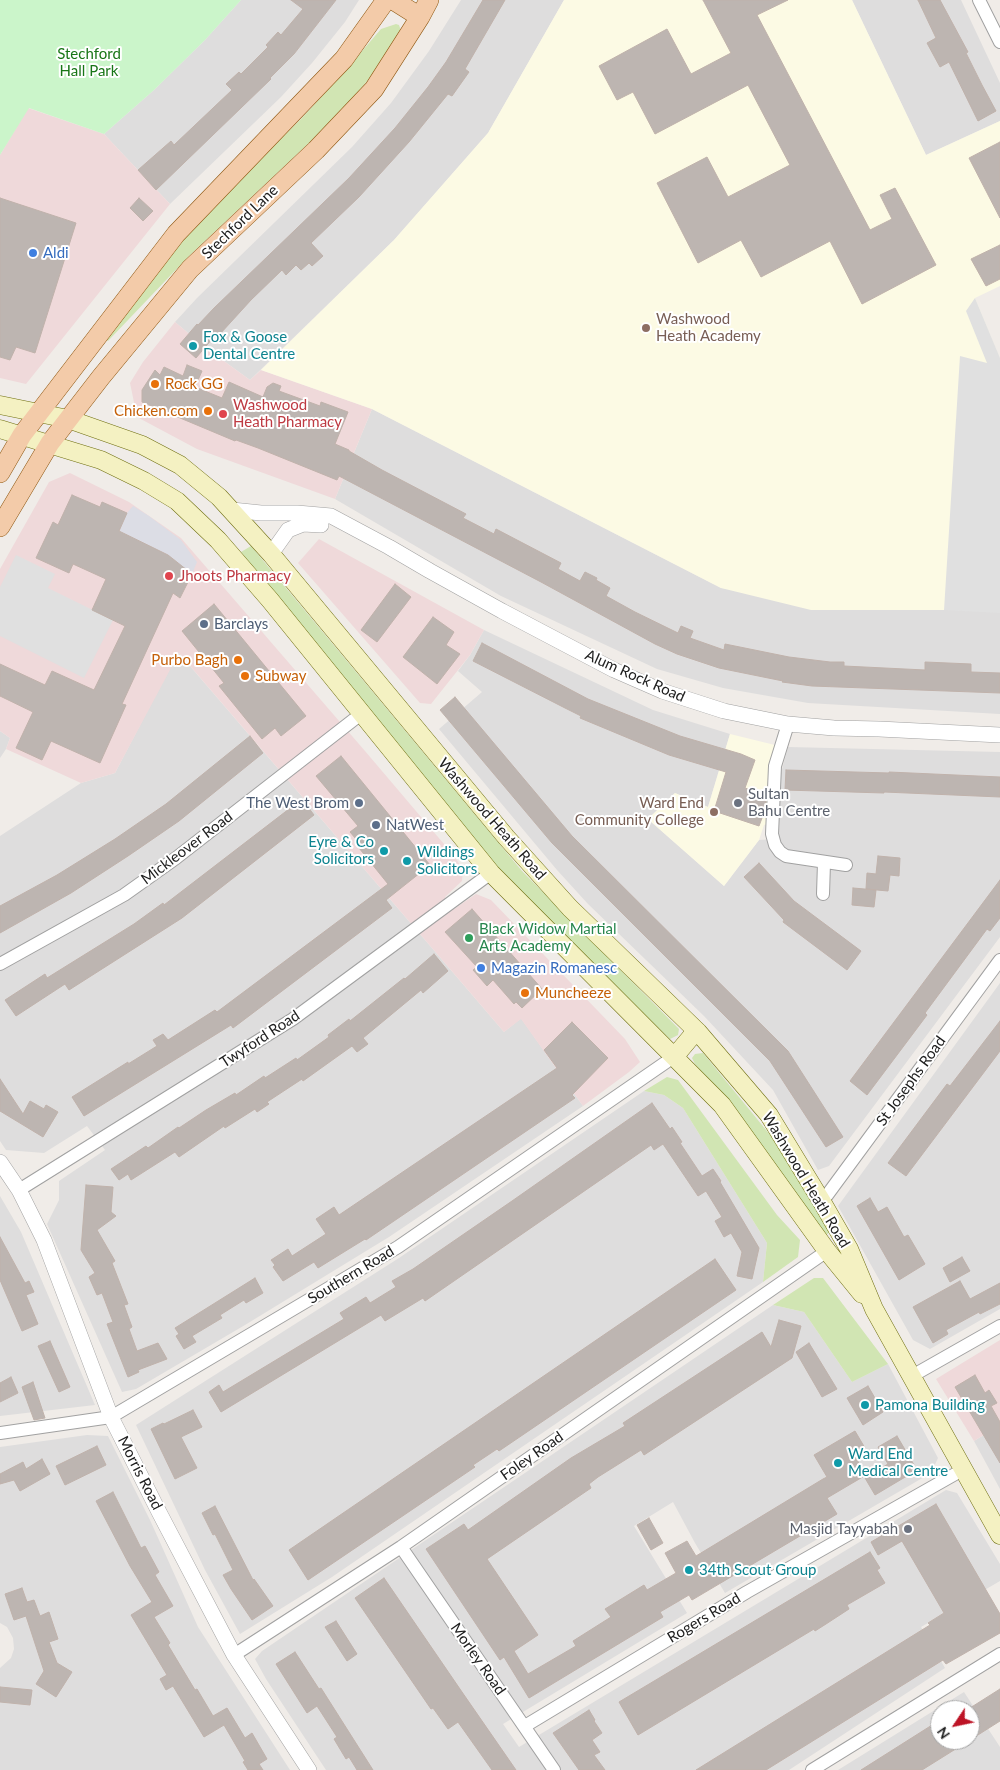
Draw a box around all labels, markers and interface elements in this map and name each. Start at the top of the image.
park label: Stechford Hall Park [57,45,121,80]
street label: Stechford Lane [198,181,282,263]
place label: Aldi [43,244,69,262]
marker: Aldi [27,247,39,259]
place label: Washwood Heath Academy [656,310,761,345]
marker: Washwood Heath Academy [640,322,652,334]
place label: Fox & Goose Dental Centre [203,328,295,363]
marker: Fox & Goose Dental Centre [187,340,199,352]
place label: Rock GG [165,375,223,393]
marker: Rock GG [149,378,161,390]
place label: Washwood Heath Pharmacy [233,396,342,431]
place label: Chicken.com [114,402,198,420]
marker: Chicken.com [202,405,214,417]
marker: Washwood Heath Pharmacy [217,408,229,420]
place label: Jhoots Pharmacy [179,567,291,585]
marker: Jhoots Pharmacy [163,570,175,582]
place label: Barclays [214,615,268,633]
marker: Barclays [198,618,210,630]
street label: Alum Rock Road [582,646,688,706]
place label: Purbo Bagh [151,651,228,669]
marker: Purbo Bagh [232,654,244,666]
place label: Subway [255,667,306,685]
marker: Subway [239,670,251,682]
street label: Washwood Heath Road [434,755,550,883]
place label: Sultan Bahu Centre [748,785,830,820]
place label: The West Brom [246,794,349,812]
place label: Ward End Community College [575,794,704,829]
marker: The West Brom [353,797,365,809]
marker: Sultan Bahu Centre [732,797,744,809]
marker: Ward End Community College [708,806,720,818]
street label: Mickleover Road [138,808,236,888]
place label: NatWest [386,816,444,834]
marker: NatWest [370,819,382,831]
place label: Eyre & Co Solicitors [308,833,374,868]
place label: Wildings Solicitors [417,843,477,878]
marker: Eyre & Co Solicitors [378,845,390,857]
marker: Wildings Solicitors [401,855,413,867]
place label: Black Widow Martial Arts Academy [479,920,617,955]
marker: Black Widow Martial Arts Academy [463,932,475,944]
place label: Magazin Romanesc [491,959,617,977]
marker: Magazin Romanesc [475,962,487,974]
place label: Muncheeze [535,984,611,1002]
marker: Muncheeze [519,987,531,999]
street label: Twyford Road [217,1007,303,1071]
street label: St Josephs Road [872,1033,950,1129]
street label: Washwood Heath Road [758,1109,854,1251]
street label: Southern Road [305,1242,397,1308]
place label: Pamona Building [875,1396,985,1414]
marker: Pamona Building [859,1399,871,1411]
street label: Foley Road [497,1428,567,1484]
street label: Morris Road [114,1433,166,1513]
place label: Ward End Medical Centre [848,1445,948,1480]
marker: Ward End Medical Centre [832,1457,844,1469]
place label: Masjid Tayyabah [789,1520,898,1538]
marker: Masjid Tayyabah [902,1523,914,1535]
place label: 34th Scout Group [699,1561,816,1579]
marker: 34th Scout Group [683,1564,695,1576]
street label: Rogers Road [664,1589,744,1647]
street label: Morley Road [447,1620,509,1698]
north arrow [930,1700,980,1750]
text: N [933,1724,953,1742]

